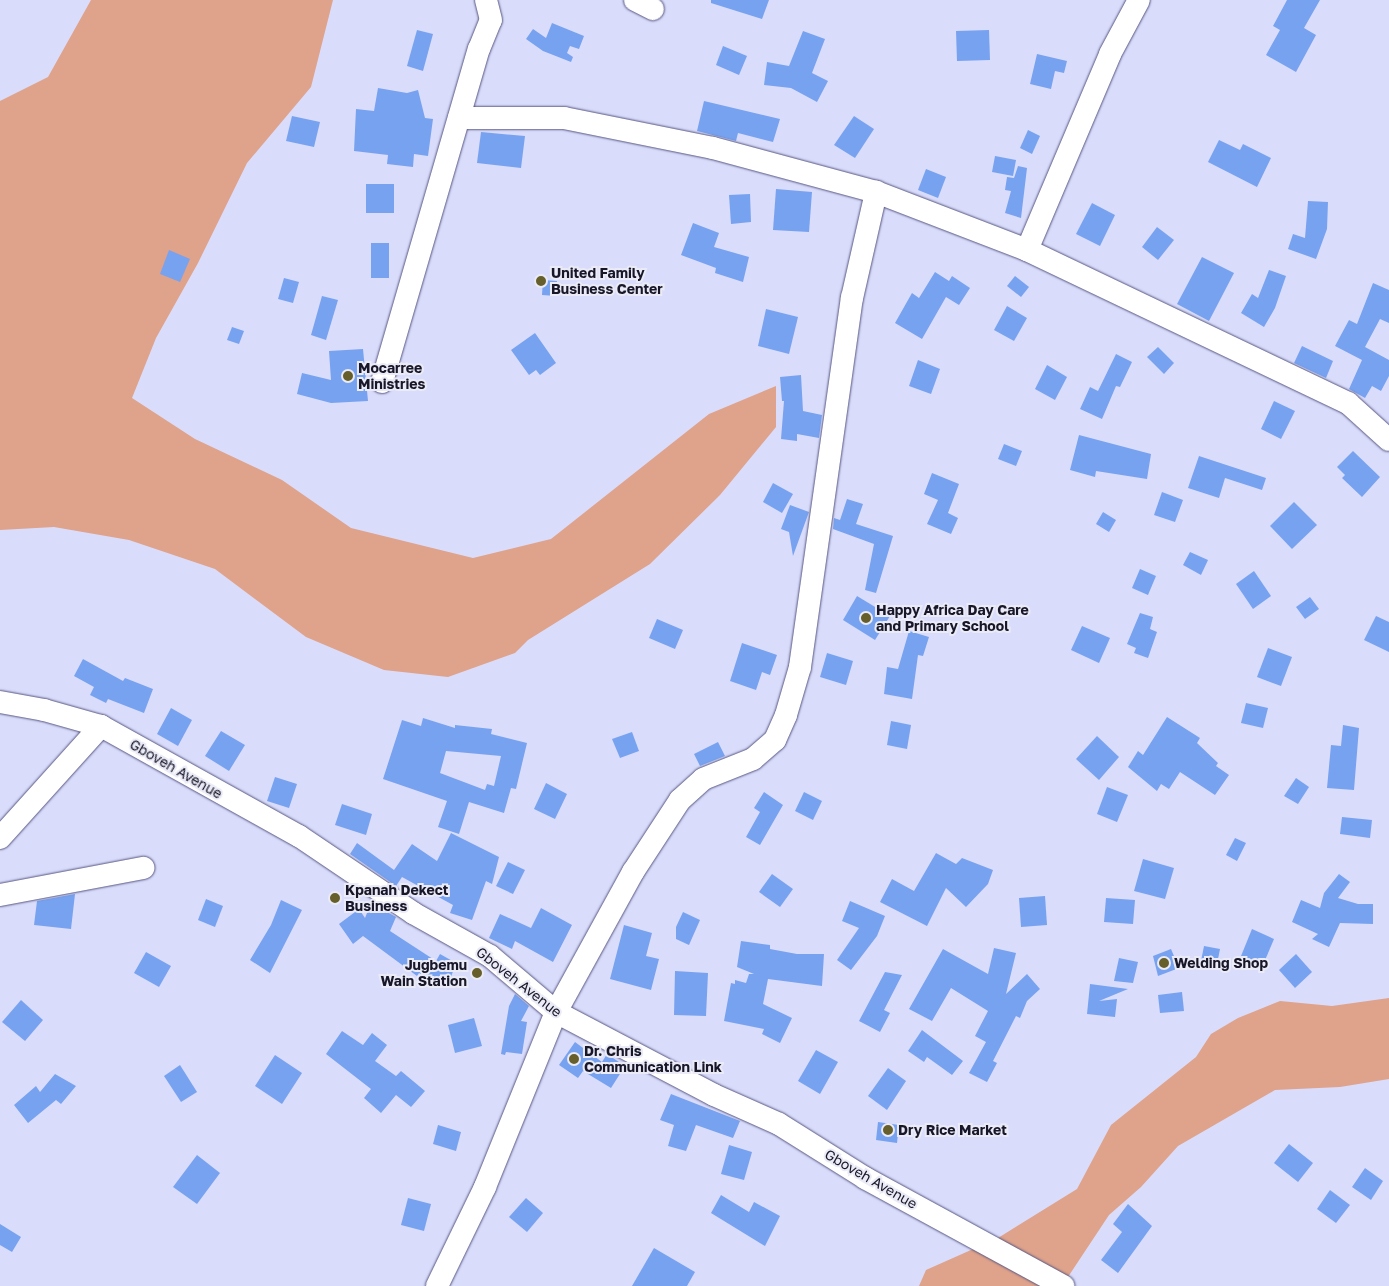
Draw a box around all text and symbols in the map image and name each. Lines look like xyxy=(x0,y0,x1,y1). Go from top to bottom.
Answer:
place label: United Family Business Center xyxy=(551,265,663,298)
marker: United Family Business Center xyxy=(535,275,547,287)
place label: Mocarree Ministries xyxy=(358,360,425,392)
marker: Mocarree Ministries xyxy=(342,370,354,382)
place label: Happy Africa Day Care and Primary School xyxy=(876,602,1029,634)
marker: Happy Africa Day Care and Primary School xyxy=(860,612,872,624)
street label: Gboveh Avenue xyxy=(127,736,225,802)
place label: Kpanah Dekect Business xyxy=(345,882,448,914)
marker: Kpanah Dekect Business xyxy=(329,892,341,904)
street label: Gboveh Avenue xyxy=(473,943,565,1021)
place label: Welding Shop xyxy=(1174,955,1268,971)
place label: Jugbemu Wain Station xyxy=(381,957,467,990)
marker: Welding Shop xyxy=(1158,957,1170,969)
marker: Jugbemu Wain Station xyxy=(471,967,483,979)
place label: Dr. Chris Communication Link xyxy=(584,1043,722,1076)
marker: Dr. Chris Communication Link xyxy=(568,1053,580,1065)
place label: Dry Rice Market xyxy=(898,1122,1007,1138)
marker: Dry Rice Market xyxy=(882,1124,894,1136)
street label: Gboveh Avenue xyxy=(822,1146,920,1212)

